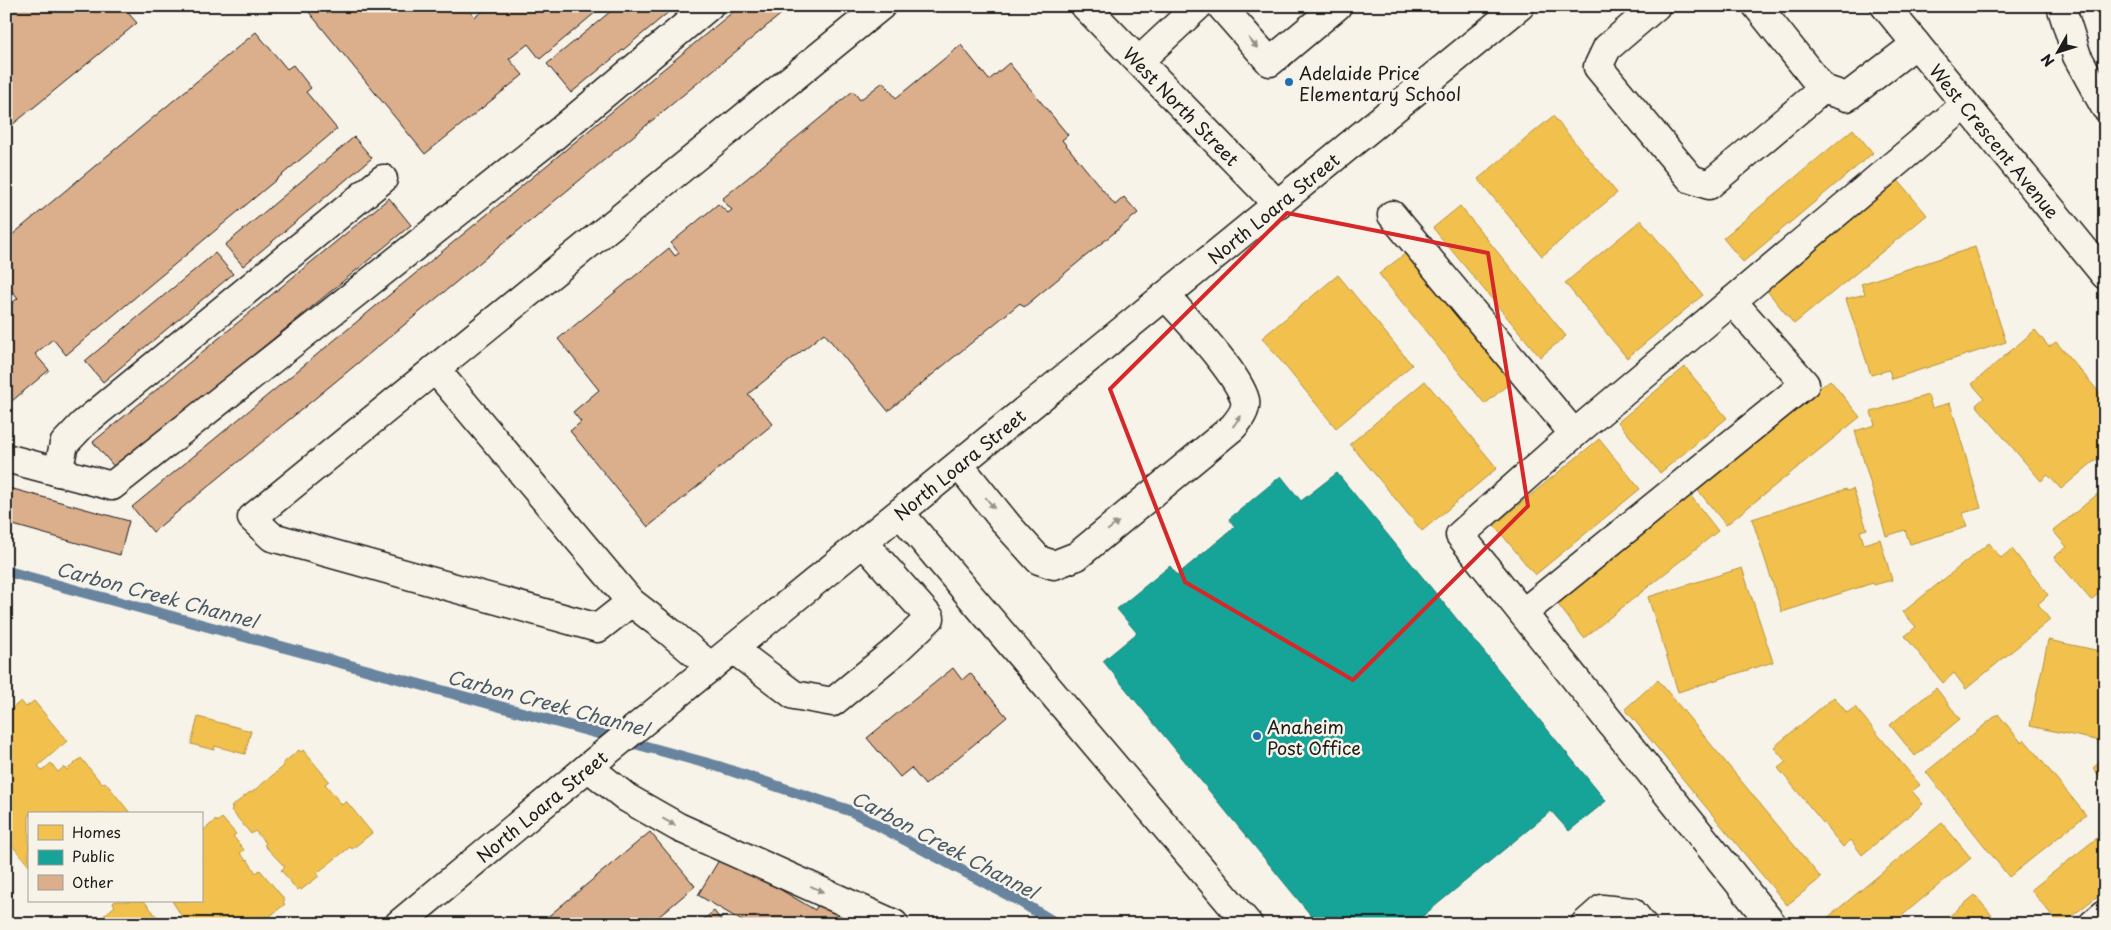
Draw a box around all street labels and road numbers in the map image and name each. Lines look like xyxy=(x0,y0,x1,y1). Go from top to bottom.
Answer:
street label: West North Street xyxy=(1118,40,1246,171)
street label: West Crescent Avenue xyxy=(1924,58,2067,224)
street label: North Loara Street xyxy=(1201,146,1345,270)
street label: North Loara Street xyxy=(887,402,1031,526)
street label: North Loara Street xyxy=(470,743,613,868)

